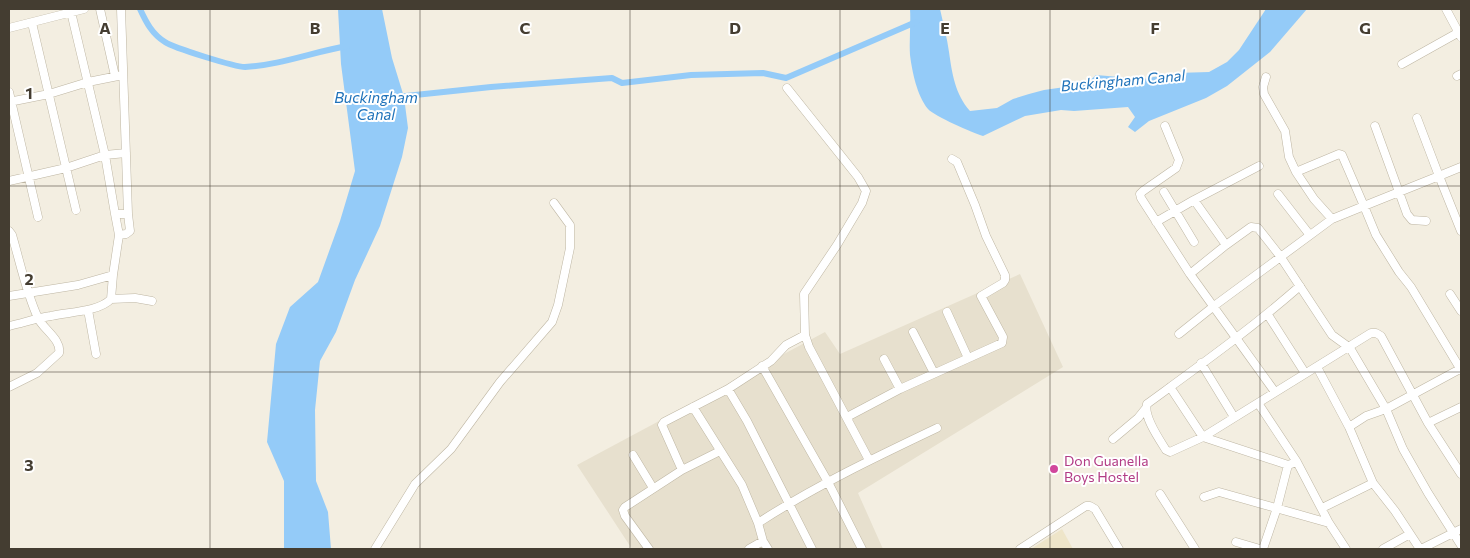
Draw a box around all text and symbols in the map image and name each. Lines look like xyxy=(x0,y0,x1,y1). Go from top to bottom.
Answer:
text: A xyxy=(99,18,111,37)
text: B xyxy=(310,18,321,37)
text: C xyxy=(520,18,531,37)
text: D xyxy=(729,18,741,37)
text: E xyxy=(940,18,950,37)
text: F xyxy=(1150,18,1160,37)
text: G xyxy=(1359,18,1371,37)
water label: Buckingham Canal xyxy=(1060,65,1187,94)
text: 1 xyxy=(25,83,33,102)
water label: Buckingham Canal xyxy=(334,88,418,123)
text: 2 xyxy=(24,269,34,288)
place label: Don Guanella Boys Hostel xyxy=(1064,452,1149,485)
text: 3 xyxy=(24,455,34,474)
marker: Don Guanella Boys Hostel xyxy=(1048,463,1060,475)

